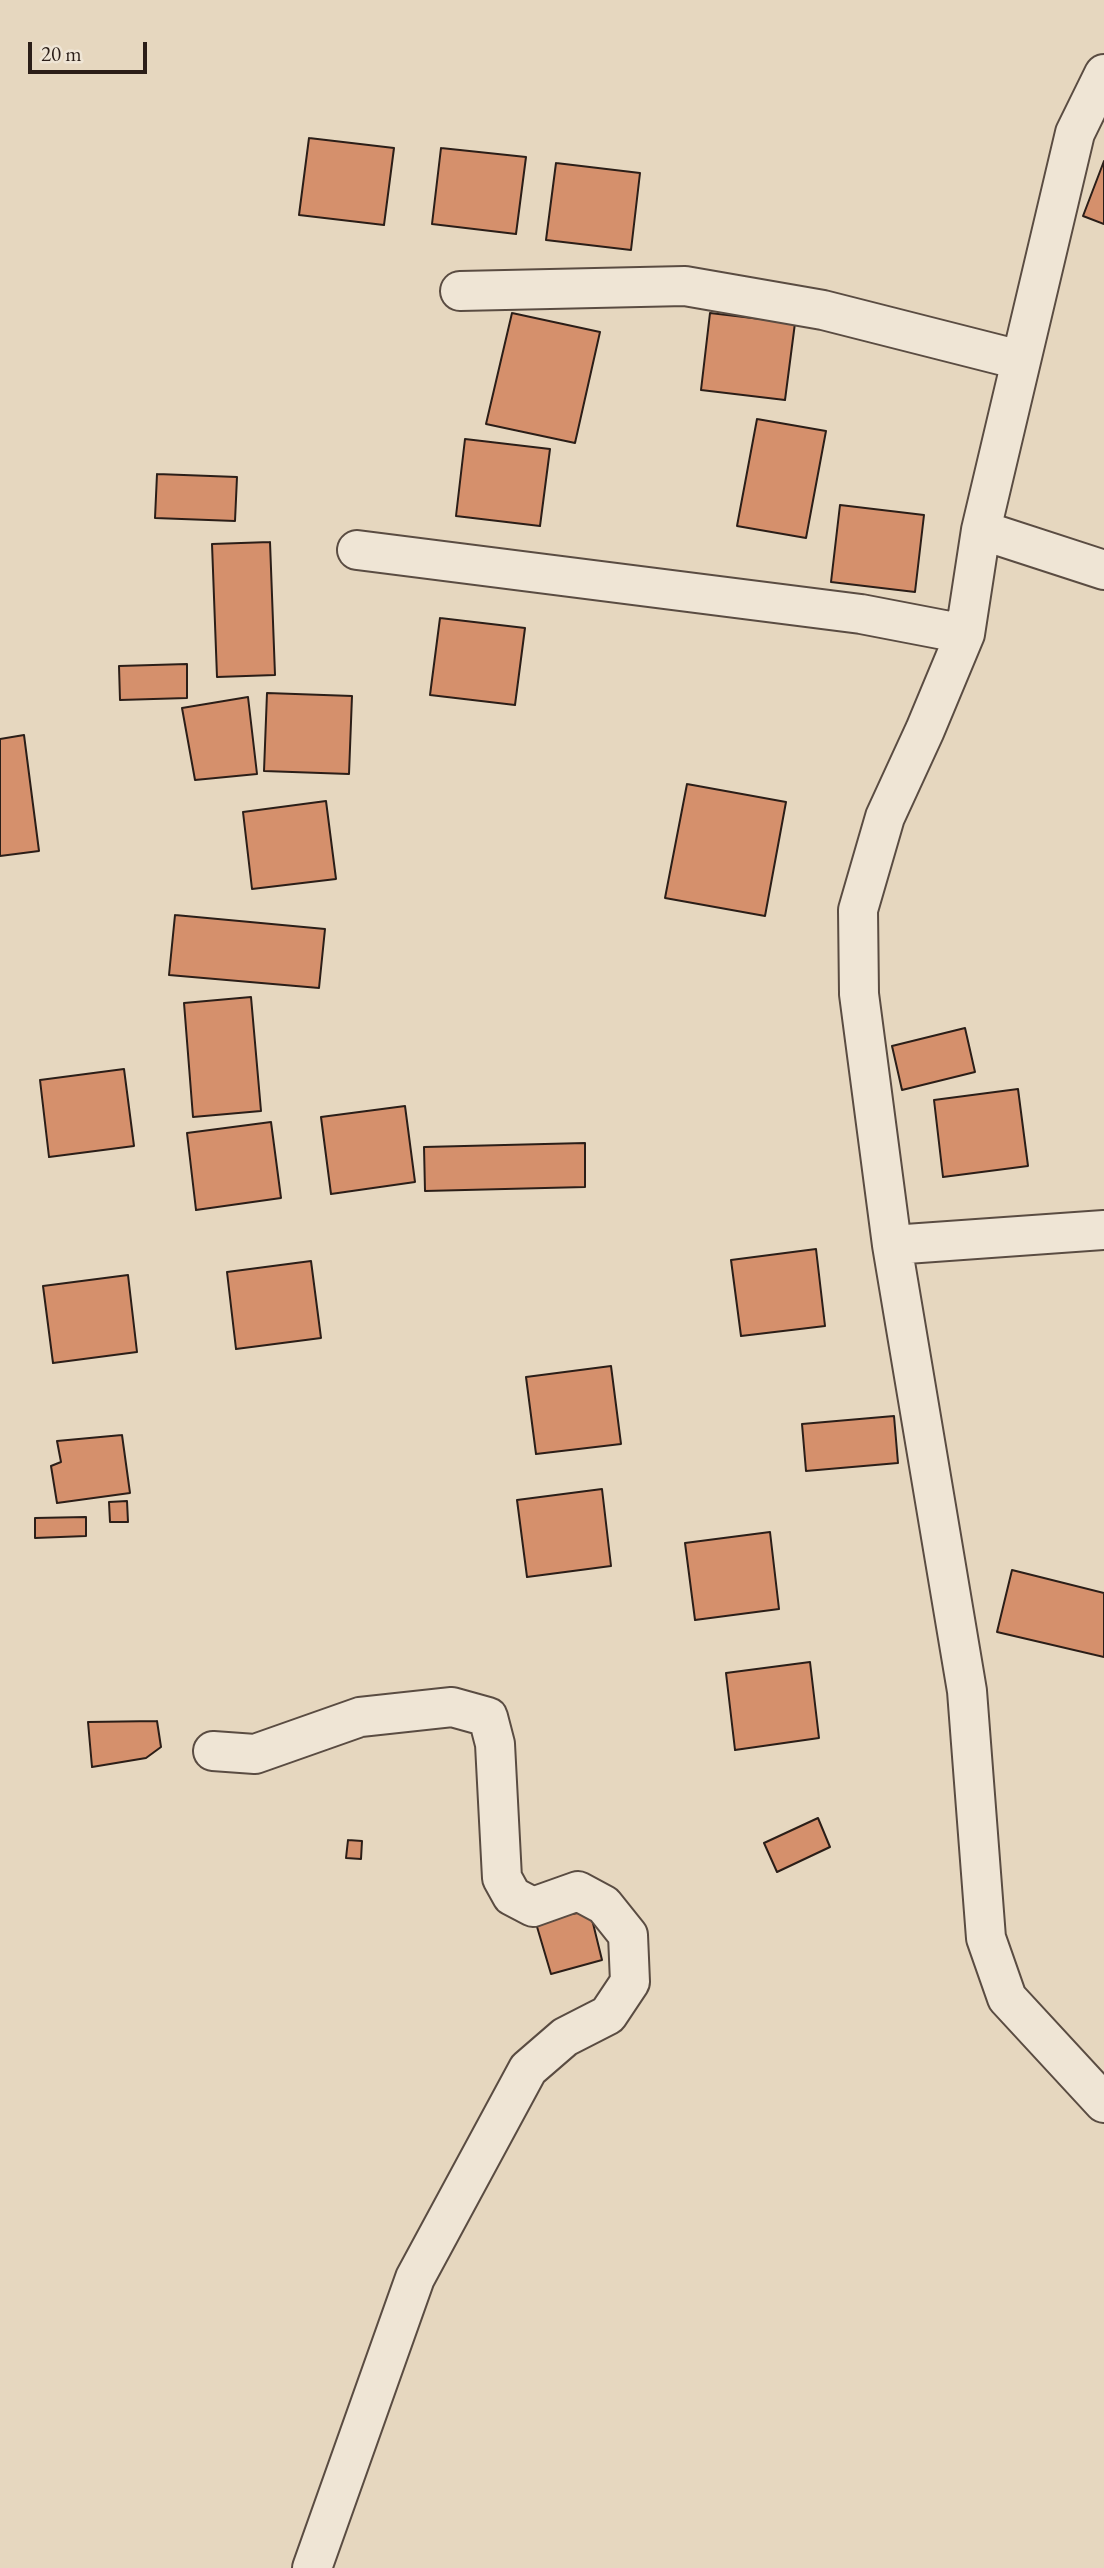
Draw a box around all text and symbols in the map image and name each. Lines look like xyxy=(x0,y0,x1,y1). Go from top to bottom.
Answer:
scale bar xyxy=(32,28,150,72)
text: 20 m xyxy=(41,40,82,67)

